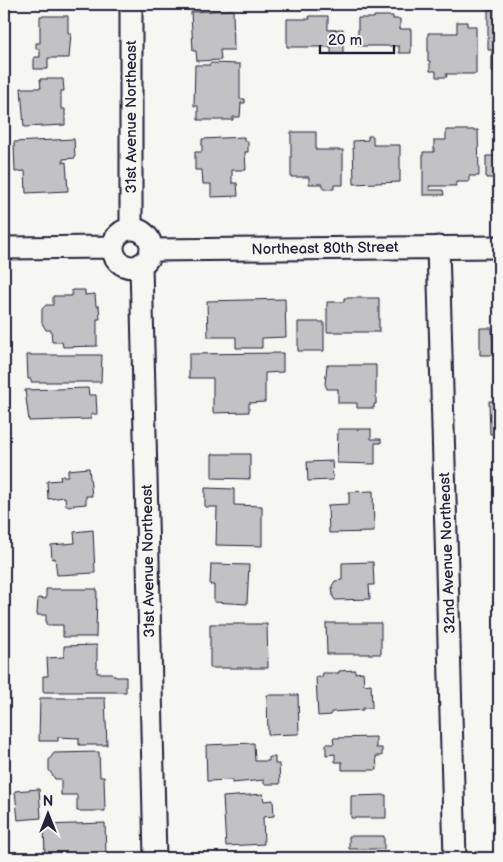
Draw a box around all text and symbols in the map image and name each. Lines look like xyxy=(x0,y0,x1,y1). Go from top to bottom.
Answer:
scale bar xyxy=(320,22,394,54)
text: 20 m xyxy=(328,31,362,50)
street label: 31st Avenue Northeast xyxy=(122,40,141,194)
street label: Northeast 80th Street xyxy=(251,238,399,259)
street label: 32nd Avenue Northeast xyxy=(435,472,460,634)
street label: 31st Avenue Northeast xyxy=(138,484,159,638)
north arrow xyxy=(22,790,72,840)
text: N xyxy=(43,793,53,810)

